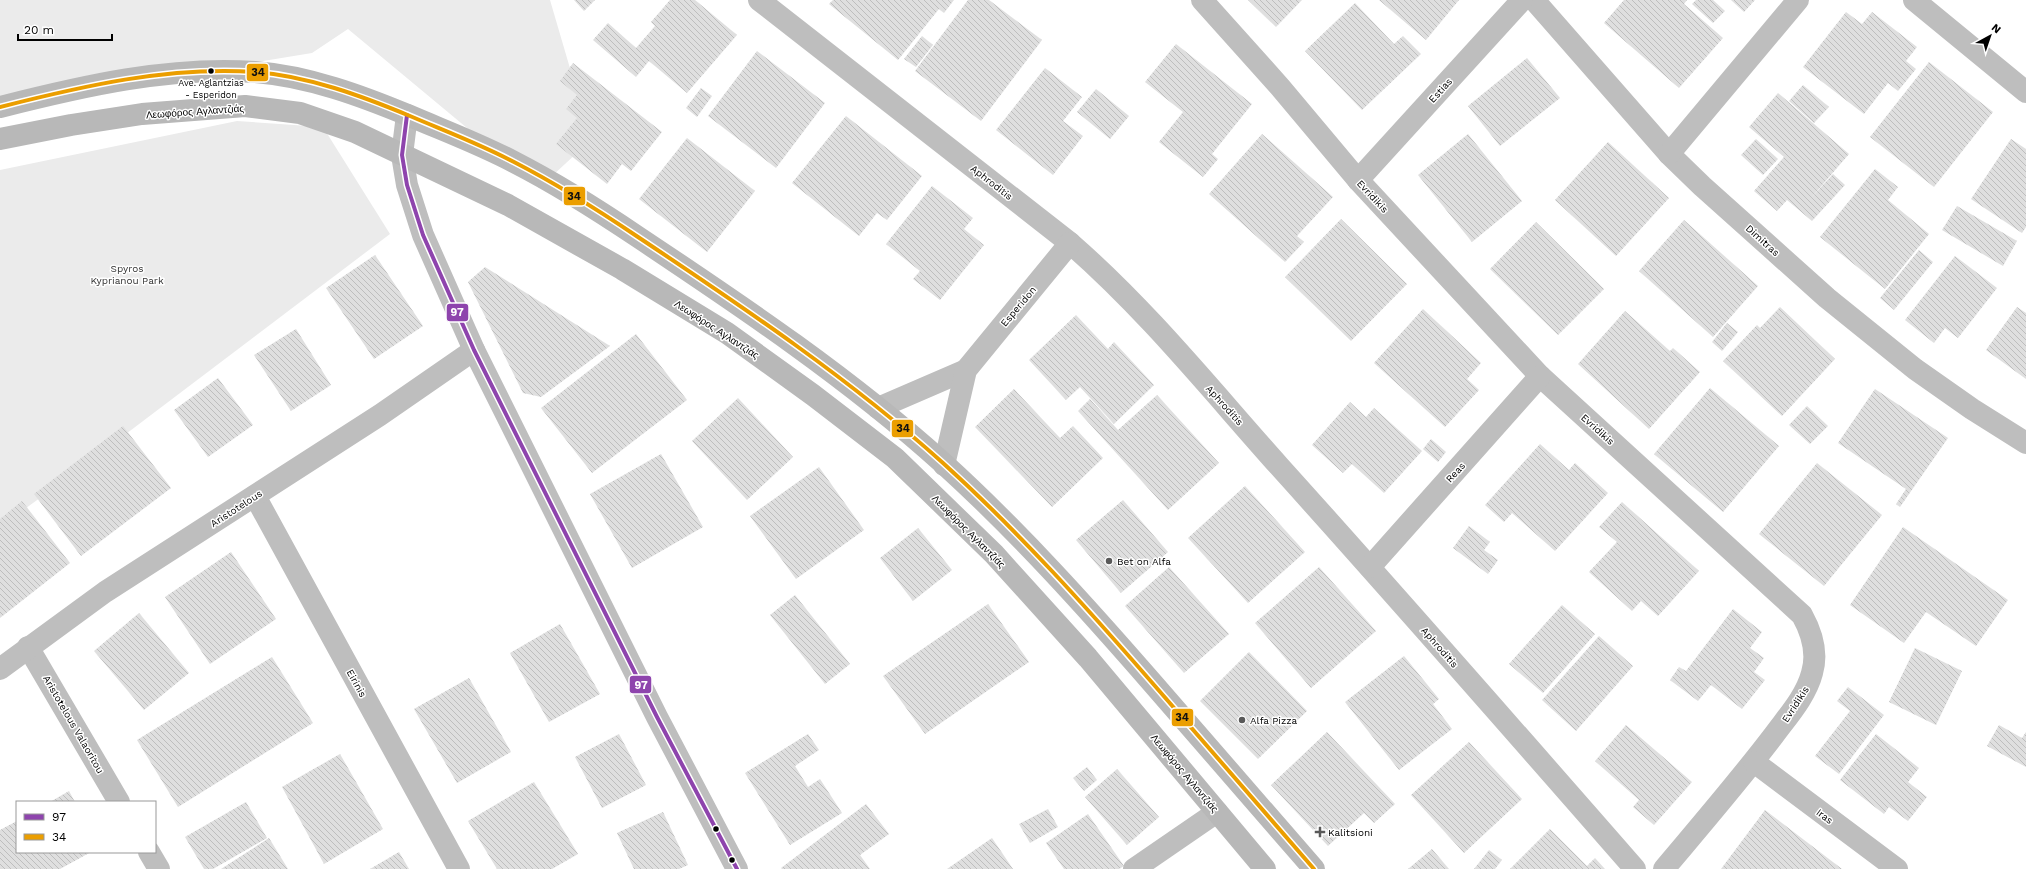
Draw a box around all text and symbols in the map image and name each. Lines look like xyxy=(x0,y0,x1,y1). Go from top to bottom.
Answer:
scale bar xyxy=(18,16,112,42)
north arrow xyxy=(1970,16,2010,56)
text: N xyxy=(1989,21,2003,36)
text: 20 m xyxy=(24,23,54,37)
line badge: 34 xyxy=(246,63,269,82)
marker: Ave. Aglantzias - Esperidon xyxy=(206,66,216,76)
text: 34 xyxy=(251,66,265,79)
street label: Estias xyxy=(1426,76,1454,105)
place label: Ave. Aglantzias - Esperidon xyxy=(178,78,244,100)
street label: Λεωφόρος Αγλαντζιάς xyxy=(146,103,245,121)
street label: Aphroditis xyxy=(969,163,1015,202)
street label: Evridikis xyxy=(1355,178,1390,215)
line badge: 34 xyxy=(563,186,586,206)
text: 34 xyxy=(567,190,581,203)
street label: Dimitras xyxy=(1744,223,1782,258)
park label: Spyros Kyprianou Park xyxy=(90,263,164,286)
street label: Esperidon xyxy=(998,284,1038,329)
street label: Λεωφόρος Αγλαντζιάς xyxy=(672,298,761,362)
line badge: 97 xyxy=(446,303,469,322)
text: 97 xyxy=(450,306,464,319)
street label: Aphroditis xyxy=(1204,383,1245,428)
street label: Evridikis xyxy=(1579,412,1616,447)
line badge: 34 xyxy=(891,419,914,438)
text: 34 xyxy=(896,422,910,435)
street label: Reas xyxy=(1444,460,1467,485)
street label: Aristotelous xyxy=(208,488,264,529)
street label: Λεωφόρος Αγλαντζιάς xyxy=(929,493,1007,571)
marker: Bet on Alfa xyxy=(1104,556,1114,566)
place label: Bet on Alfa xyxy=(1117,556,1171,567)
street label: Aphroditis xyxy=(1419,625,1460,670)
street label: Eirinis xyxy=(345,667,369,699)
street label: Aristotelous Valaoritou xyxy=(41,673,106,775)
line badge: 97 xyxy=(629,675,652,694)
text: 97 xyxy=(634,679,648,692)
street label: Evridikis xyxy=(1780,684,1811,724)
line badge: 34 xyxy=(1171,708,1194,727)
text: 34 xyxy=(1175,711,1189,724)
marker: Alfa Pizza xyxy=(1237,715,1247,725)
place label: Alfa Pizza xyxy=(1250,715,1298,726)
street label: Λεωφόρος Αγλαντζιάς xyxy=(1148,732,1221,815)
legend xyxy=(16,801,156,853)
street label: Iras xyxy=(1814,807,1835,826)
text: 97 xyxy=(52,810,66,824)
unlabelled marker xyxy=(711,824,721,834)
marker: Kalitsioni xyxy=(1315,827,1325,837)
place label: Kalitsioni xyxy=(1328,827,1373,838)
text: 34 xyxy=(52,830,66,844)
unlabelled marker xyxy=(727,855,737,865)

